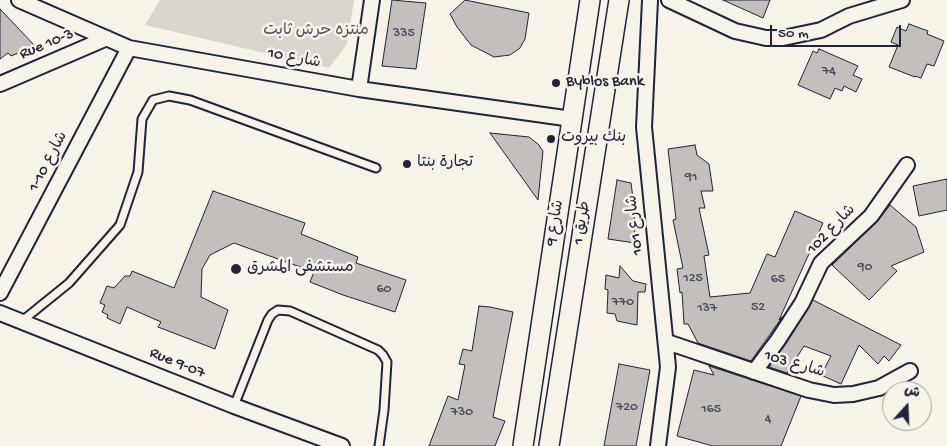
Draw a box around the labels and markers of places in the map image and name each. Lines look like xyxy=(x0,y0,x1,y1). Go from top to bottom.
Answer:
place label: Byblos Bank xyxy=(566,73,644,93)
marker: Byblos Bank xyxy=(550,77,562,89)
place label: بنك بيروت xyxy=(561,129,626,149)
marker: بنك بيروت xyxy=(545,133,557,145)
place label: تجارة بنتا xyxy=(417,154,473,174)
marker: تجارة بنتا xyxy=(401,158,413,170)
place label: مستشفى المشرق xyxy=(247,259,353,279)
marker: مستشفى المشرق xyxy=(229,262,243,276)

